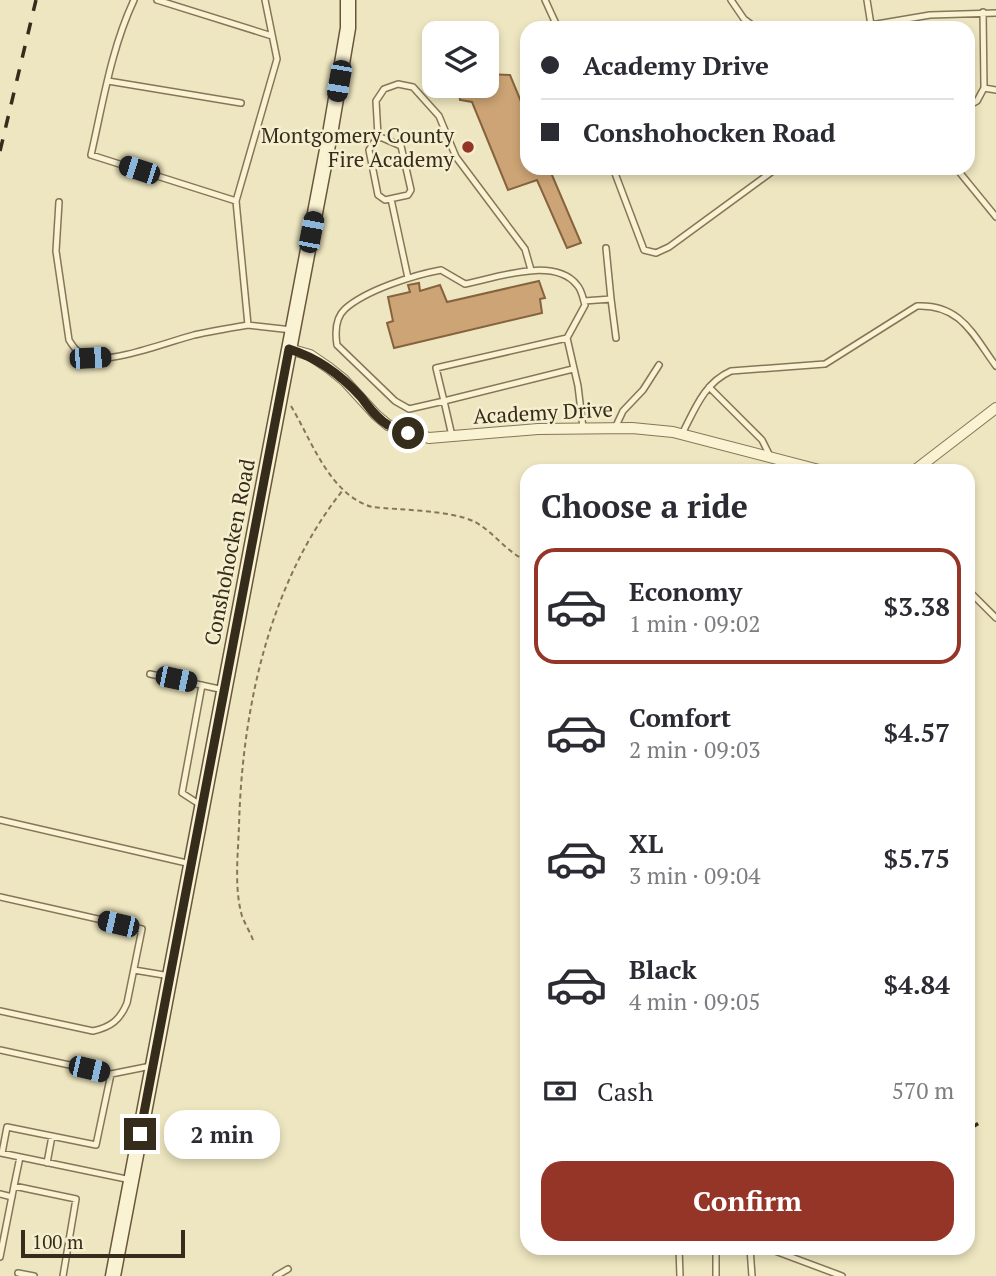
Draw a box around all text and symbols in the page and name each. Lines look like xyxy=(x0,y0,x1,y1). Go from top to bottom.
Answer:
map controls xyxy=(422,21,499,98)
button: layers xyxy=(422,21,499,98)
text: Academy Drive xyxy=(583,48,769,82)
car xyxy=(326,58,353,104)
text: Conshohocken Road xyxy=(583,115,836,149)
place label: Montgomery County Fire Academy xyxy=(261,121,454,173)
marker: Montgomery County Fire Academy xyxy=(460,139,476,155)
car xyxy=(116,154,163,186)
car xyxy=(297,209,326,255)
car xyxy=(69,346,112,370)
street label: Academy Drive xyxy=(472,394,614,430)
route start xyxy=(392,417,424,449)
street label: Conshohocken Road xyxy=(197,456,261,648)
text: Choose a ride xyxy=(541,485,748,527)
text: Economy xyxy=(629,574,742,608)
icon: car xyxy=(545,575,608,638)
text: $3.38 xyxy=(884,589,950,623)
text: 1 min · 09:02 xyxy=(629,608,761,639)
car xyxy=(154,664,199,694)
text: Comfort xyxy=(629,700,731,734)
icon: car xyxy=(545,701,608,764)
text: $4.57 xyxy=(884,715,950,749)
text: 2 min · 09:03 xyxy=(629,734,761,765)
text: XL xyxy=(629,826,663,860)
icon: car xyxy=(545,827,608,890)
text: $5.75 xyxy=(884,841,950,875)
text: 3 min · 09:04 xyxy=(629,860,761,891)
car xyxy=(96,909,141,939)
text: Black xyxy=(629,952,697,986)
icon: car xyxy=(545,953,608,1016)
text: $4.84 xyxy=(884,967,950,1001)
text: 4 min · 09:05 xyxy=(629,986,761,1017)
car xyxy=(67,1054,112,1084)
icon: cash xyxy=(541,1072,579,1110)
text: Cash xyxy=(597,1074,653,1108)
text: 570 m xyxy=(892,1075,954,1106)
callout: 2 min xyxy=(164,1110,280,1158)
route end xyxy=(124,1118,156,1150)
text: 2 min xyxy=(191,1119,253,1150)
button: Confirm xyxy=(541,1161,954,1241)
scale bar xyxy=(21,1227,186,1259)
text: 100 m xyxy=(32,1229,83,1254)

